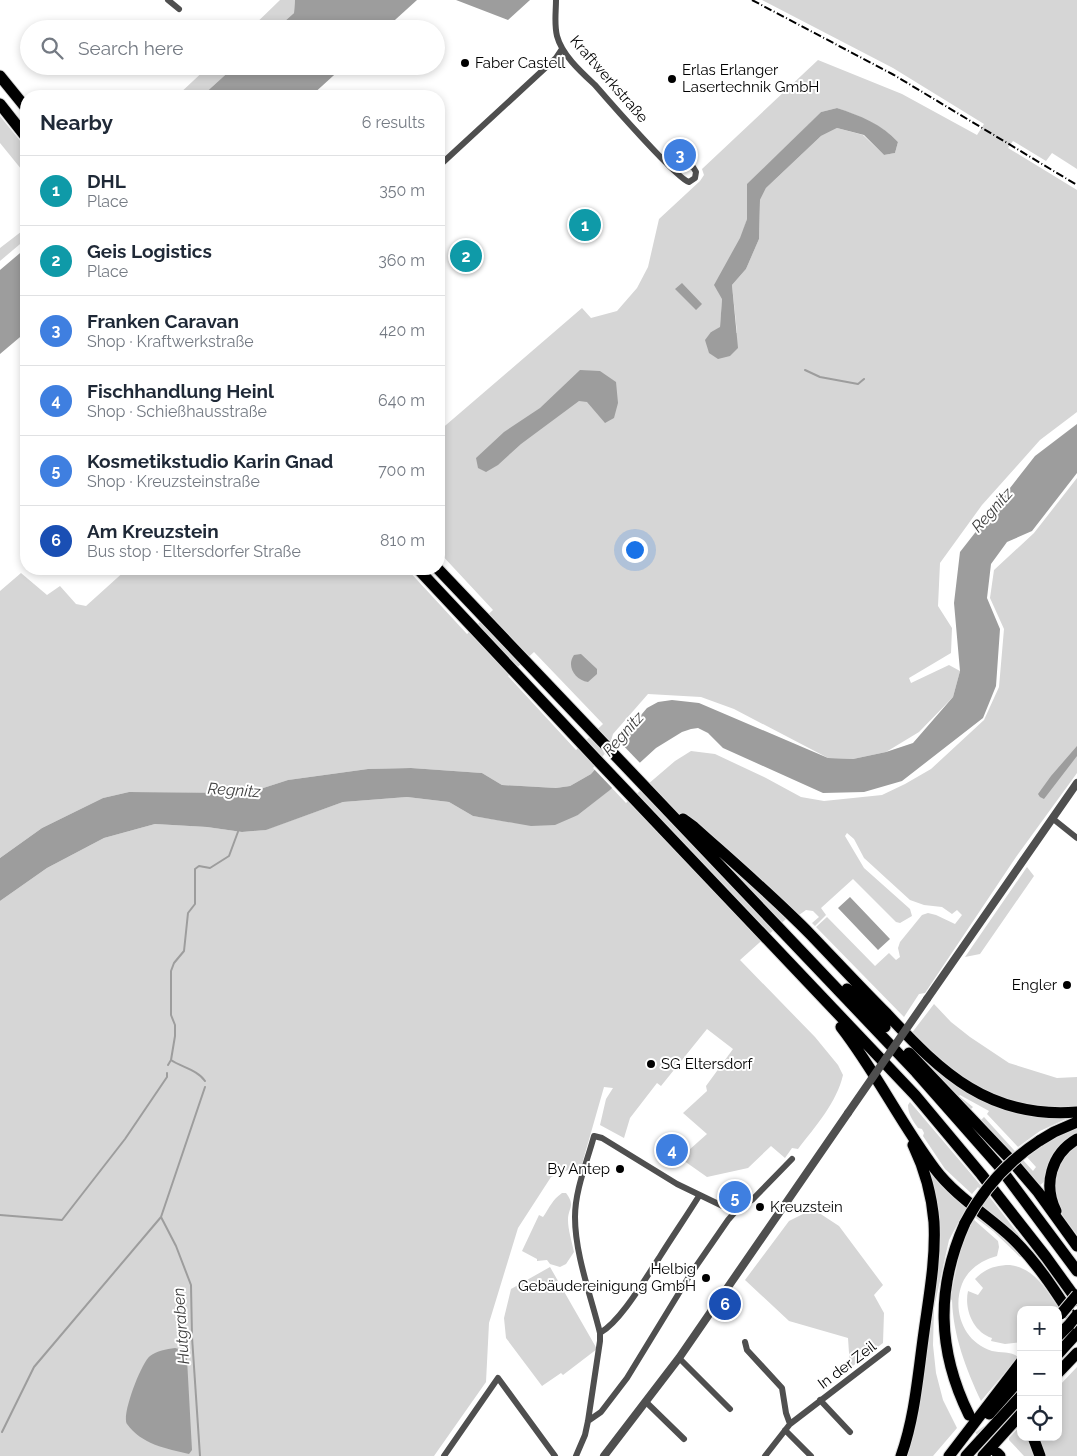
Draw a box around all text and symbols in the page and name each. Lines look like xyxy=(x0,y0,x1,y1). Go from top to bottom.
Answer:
search box xyxy=(20,20,445,75)
street label: Kraftwerkstraße xyxy=(566,32,652,126)
icon: search xyxy=(38,34,66,62)
text: Search here xyxy=(78,37,184,59)
place label: Faber Castell xyxy=(475,54,566,72)
marker: Faber Castell xyxy=(459,57,471,69)
place label: Erlas Erlanger Lasertechnik GmbH xyxy=(682,61,819,96)
marker: Erlas Erlanger Lasertechnik GmbH xyxy=(666,73,678,85)
text: Nearby xyxy=(40,110,113,135)
text: 6 results xyxy=(362,113,425,132)
pin: 3 xyxy=(664,136,696,174)
text: DHL xyxy=(87,170,126,192)
text: 1 xyxy=(52,181,60,200)
text: 350 m xyxy=(379,181,425,200)
text: Place xyxy=(87,192,128,211)
pin: 1 xyxy=(569,206,601,244)
pin: 2 xyxy=(450,237,482,275)
text: Geis Logistics xyxy=(87,240,212,262)
text: 2 xyxy=(51,251,61,270)
text: 360 m xyxy=(378,251,425,270)
text: Place xyxy=(87,262,128,281)
text: Franken Caravan xyxy=(87,310,239,332)
text: 3 xyxy=(52,321,60,340)
text: 420 m xyxy=(379,321,425,340)
text: Shop · Kraftwerkstraße xyxy=(87,332,254,351)
text: Fischhandlung Heinl xyxy=(87,380,274,402)
text: 4 xyxy=(51,391,61,410)
text: 640 m xyxy=(378,391,425,410)
text: Shop · Schießhausstraße xyxy=(87,402,267,421)
text: Kosmetikstudio Karin Gnad xyxy=(87,450,333,472)
text: 5 xyxy=(52,461,60,480)
text: 700 m xyxy=(378,461,425,480)
text: Shop · Kreuzsteinstraße xyxy=(87,472,260,491)
water label: Regnitz xyxy=(967,484,1017,536)
text: Am Kreuzstein xyxy=(87,520,219,542)
text: 6 xyxy=(51,531,61,550)
text: 810 m xyxy=(380,531,425,550)
your location xyxy=(622,537,648,563)
text: Bus stop · Eltersdorfer Straße xyxy=(87,542,301,561)
water label: Regnitz xyxy=(598,708,648,760)
water label: Regnitz xyxy=(207,779,262,801)
place label: Engler xyxy=(1012,976,1058,994)
marker: Engler xyxy=(1061,979,1073,991)
place label: SG Eltersdorf xyxy=(661,1055,754,1073)
marker: SG Eltersdorf xyxy=(645,1058,657,1070)
pin: 4 xyxy=(656,1131,688,1169)
place label: By Antep xyxy=(547,1160,610,1178)
marker: By Antep xyxy=(614,1163,626,1175)
pin: 5 xyxy=(719,1178,751,1216)
place label: Kreuzstein xyxy=(770,1198,843,1216)
marker: Kreuzstein xyxy=(754,1201,766,1213)
place label: Helbig Gebäudereinigung GmbH xyxy=(518,1260,696,1295)
marker: Helbig Gebäudereinigung GmbH xyxy=(700,1272,712,1284)
pin: 6 xyxy=(709,1285,741,1323)
water label: Hutgraben xyxy=(169,1287,193,1365)
map controls xyxy=(1017,1306,1062,1441)
button: + xyxy=(1017,1306,1062,1351)
street label: In der Zeil xyxy=(814,1337,881,1393)
button: − xyxy=(1017,1351,1062,1396)
button: locate xyxy=(1017,1396,1062,1441)

